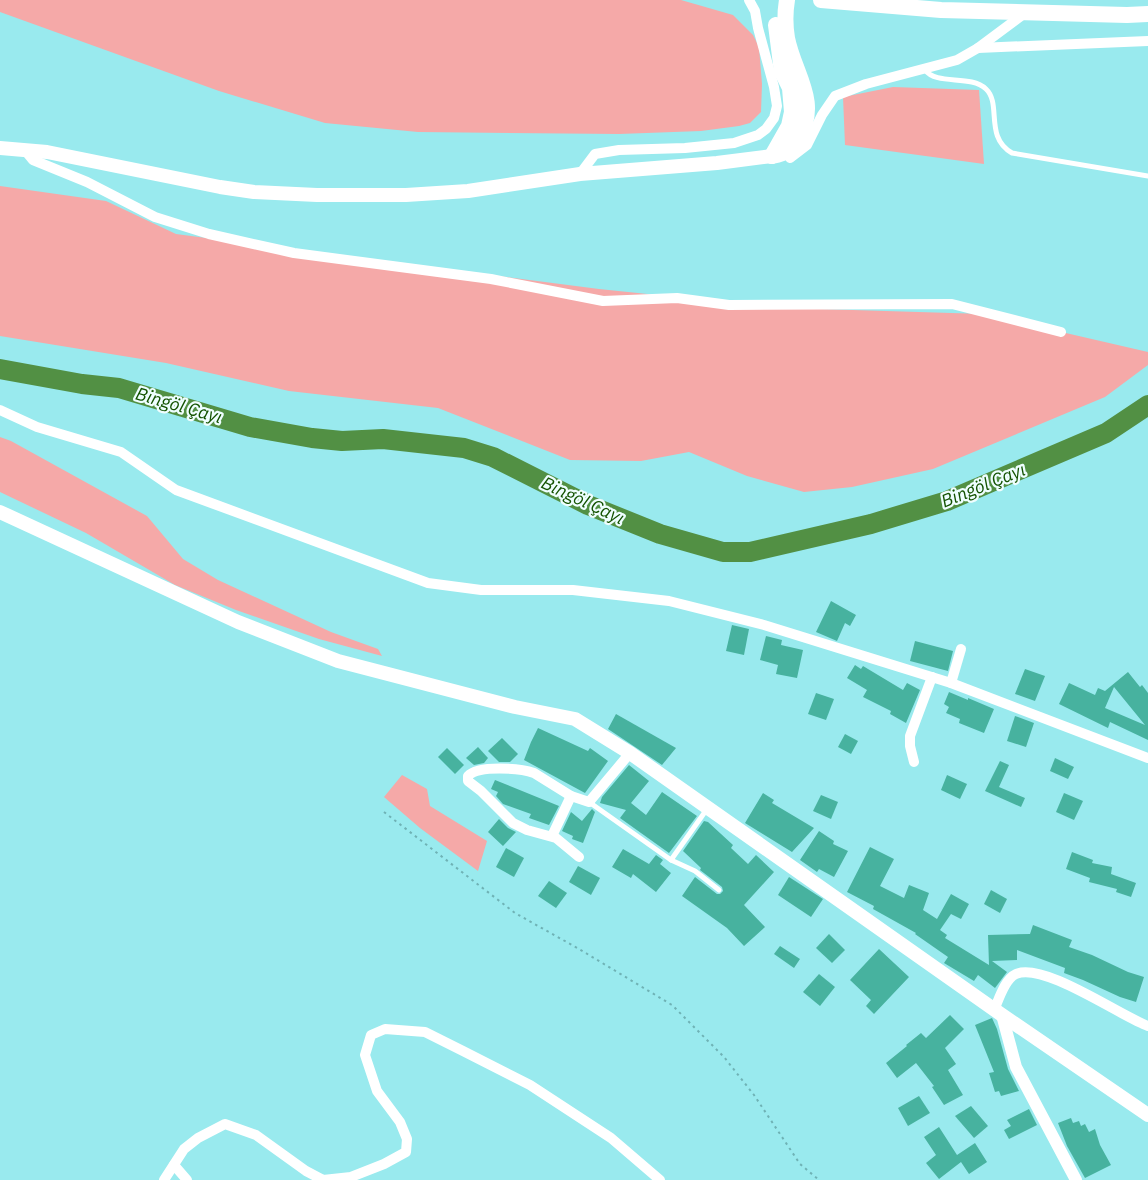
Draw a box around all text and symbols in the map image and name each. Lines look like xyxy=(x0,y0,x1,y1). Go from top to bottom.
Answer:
water label: Bingöl Çayı xyxy=(133,382,225,428)
water label: Bingöl Çayı xyxy=(938,458,1028,512)
water label: Bingöl Çayı xyxy=(538,471,628,529)

